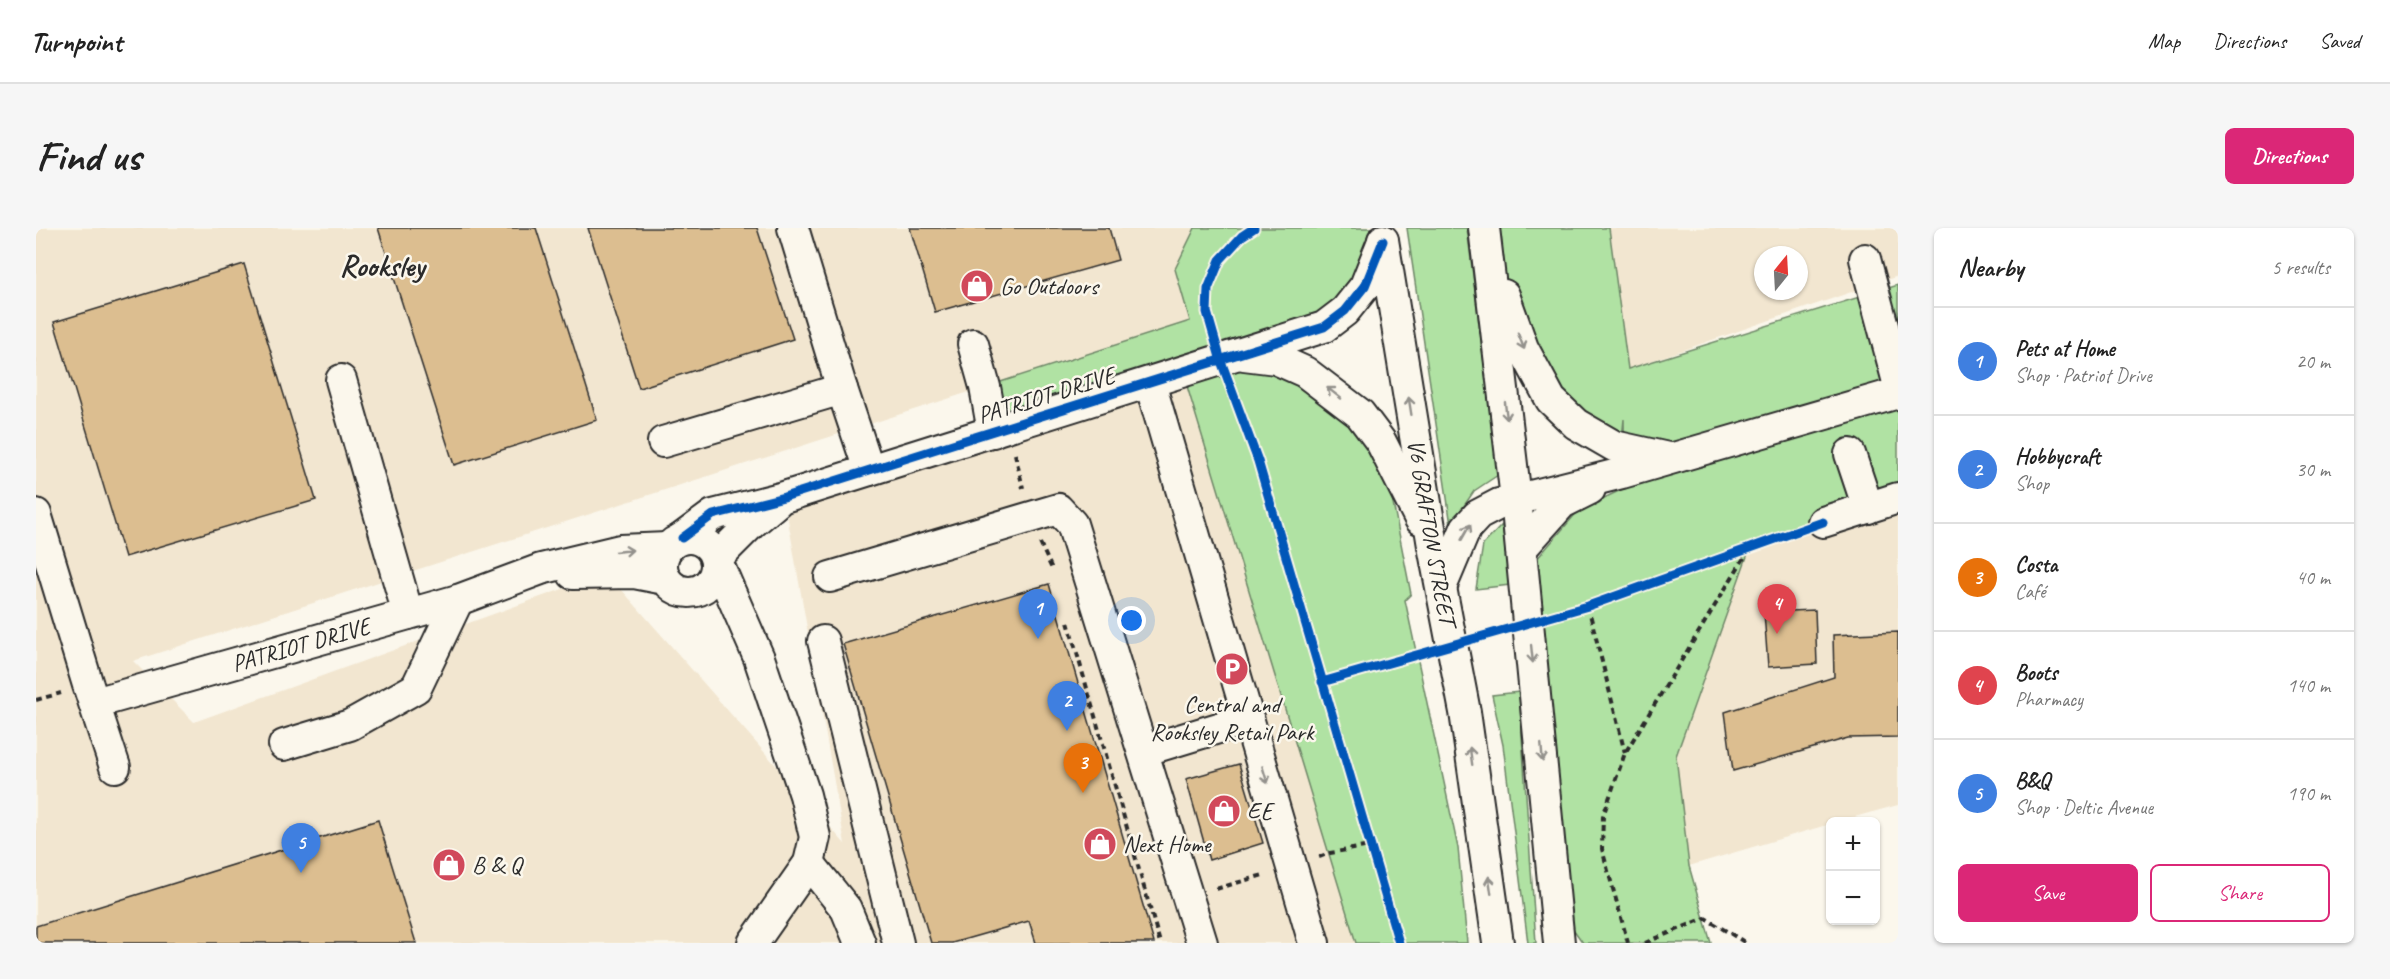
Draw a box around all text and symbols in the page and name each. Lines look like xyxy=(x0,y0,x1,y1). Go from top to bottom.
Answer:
text: Turnpoint xyxy=(30,24,122,59)
text: Map xyxy=(2148,28,2180,54)
text: Directions xyxy=(2213,28,2286,54)
text: Saved xyxy=(2319,28,2360,54)
button: Directions xyxy=(2225,128,2354,184)
text: Find us xyxy=(36,130,141,183)
north arrow xyxy=(1754,246,1808,300)
district label: Rooksley xyxy=(339,247,427,285)
text: Nearby xyxy=(1958,251,2023,284)
text: 5 results xyxy=(2271,255,2330,280)
shop icon: Go Outdoors xyxy=(959,268,995,304)
place label: Go Outdoors xyxy=(1000,271,1101,301)
one-way arrow xyxy=(1516,332,1527,350)
text: Pets at Home xyxy=(2015,335,2115,363)
text: 1 xyxy=(1973,349,1982,374)
text: 20 m xyxy=(2296,349,2330,374)
street label: PATRIOT DRIVE xyxy=(974,359,1121,430)
text: Shop · Patriot Drive xyxy=(2015,363,2152,388)
one-way arrow xyxy=(1327,387,1343,400)
one-way arrow xyxy=(1404,396,1415,416)
one-way arrow xyxy=(1501,401,1512,421)
street label: V6 GRAFTON STREET xyxy=(1401,437,1464,633)
text: Hobbycraft xyxy=(2015,443,2100,471)
text: 2 xyxy=(1973,457,1982,482)
text: 30 m xyxy=(2296,457,2330,482)
text: Shop xyxy=(2015,471,2049,496)
one-way arrow xyxy=(1460,524,1472,541)
one-way arrow xyxy=(614,545,634,556)
text: Costa xyxy=(2015,551,2057,579)
text: 3 xyxy=(1973,565,1982,590)
text: 40 m xyxy=(2296,565,2330,590)
text: Café xyxy=(2015,579,2046,604)
pin: 4 xyxy=(1758,584,1796,634)
pin: 1 xyxy=(1018,590,1058,639)
your location xyxy=(1117,606,1146,635)
street label: PATRIOT DRIVE xyxy=(228,610,376,678)
one-way arrow xyxy=(1527,644,1538,663)
parking icon: Central and Rooksley Retail Park xyxy=(1214,651,1250,687)
text: Boots xyxy=(2015,659,2057,687)
text: 4 xyxy=(1973,673,1982,698)
text: 140 m xyxy=(2287,673,2330,698)
pin: 2 xyxy=(1048,682,1086,731)
text: Pharmacy xyxy=(2015,687,2083,712)
place label: Central and Rooksley Retail Park xyxy=(1151,689,1316,747)
one-way arrow xyxy=(1536,742,1547,762)
pin: 3 xyxy=(1064,744,1102,793)
one-way arrow xyxy=(1466,747,1477,767)
one-way arrow xyxy=(1260,765,1271,784)
text: B&Q xyxy=(2015,767,2050,795)
text: 5 xyxy=(1973,781,1982,806)
text: 190 m xyxy=(2287,781,2330,806)
shop icon: EE xyxy=(1206,793,1242,829)
text: Shop · Deltic Avenue xyxy=(2015,795,2153,820)
place label: EE xyxy=(1247,796,1275,826)
map controls xyxy=(1826,817,1880,925)
button: + xyxy=(1826,817,1880,871)
pin: 5 xyxy=(282,824,320,873)
shop icon: Next Home xyxy=(1082,826,1118,862)
place label: Next Home xyxy=(1123,829,1213,859)
shop icon: B & Q xyxy=(431,847,467,883)
place label: B & Q xyxy=(472,850,525,880)
button: Save xyxy=(1958,864,2138,922)
button: Share xyxy=(2150,864,2330,922)
button: − xyxy=(1826,871,1880,925)
one-way arrow xyxy=(1484,876,1495,895)

